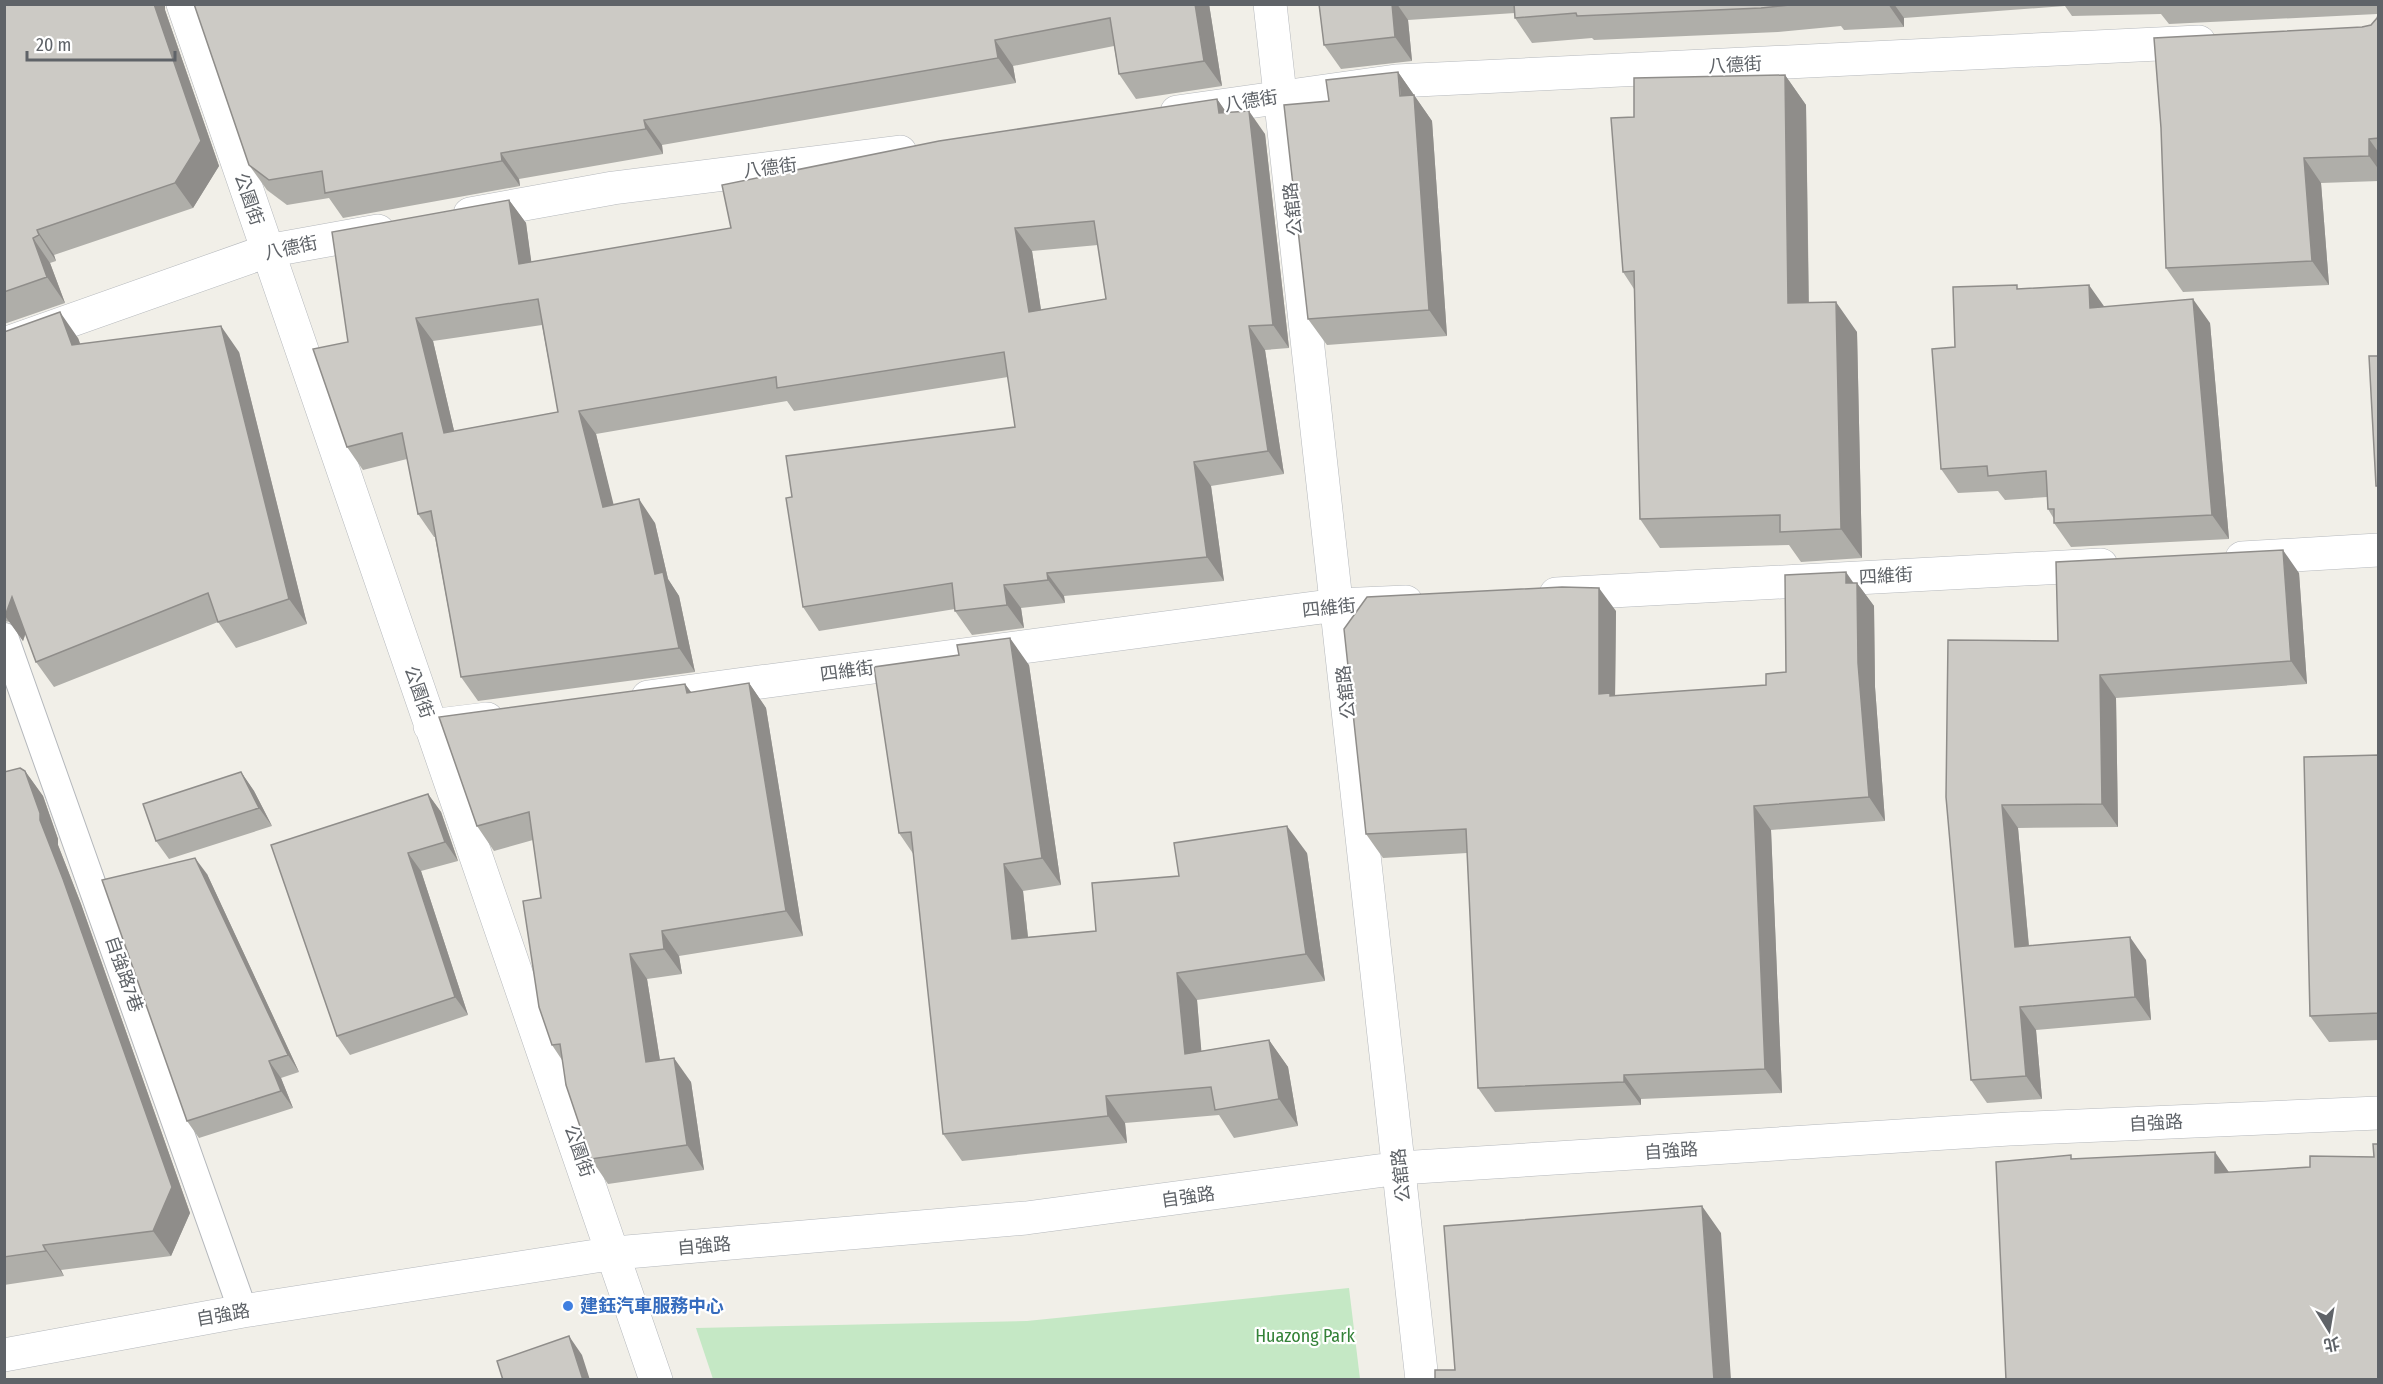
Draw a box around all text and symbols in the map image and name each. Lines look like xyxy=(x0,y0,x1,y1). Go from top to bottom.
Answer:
scale bar xyxy=(27,24,176,62)
text: 20 m xyxy=(36,34,71,56)
street label: 八德街 xyxy=(1707,53,1763,77)
street label: 八德街 xyxy=(1223,86,1279,116)
street label: 八德街 xyxy=(742,154,798,182)
street label: 公園街 xyxy=(230,170,268,228)
street label: 公舘路 xyxy=(1279,181,1307,237)
street label: 八德街 xyxy=(262,232,320,264)
street label: 四維街 xyxy=(1858,564,1914,588)
street label: 四維街 xyxy=(1301,594,1357,622)
street label: 四維街 xyxy=(819,656,875,686)
street label: 公園街 xyxy=(400,663,438,721)
street label: 公舘路 xyxy=(1332,664,1360,720)
street label: 自強路7巷 xyxy=(101,933,147,1015)
street label: 自強路 xyxy=(2128,1111,2184,1135)
street label: 公園街 xyxy=(560,1122,598,1180)
street label: 自強路 xyxy=(1643,1138,1699,1164)
street label: 公舘路 xyxy=(1387,1147,1415,1203)
street label: 自強路 xyxy=(1160,1182,1216,1212)
street label: 自強路 xyxy=(676,1233,732,1259)
place label: 建鈺汽車服務中心 xyxy=(580,1295,724,1317)
street label: 自強路 xyxy=(195,1299,251,1331)
marker: 建鈺汽車服務中心 xyxy=(561,1299,575,1313)
north arrow xyxy=(2299,1300,2359,1360)
park label: Huazong Park xyxy=(1255,1325,1355,1347)
text: 北 xyxy=(2322,1333,2341,1355)

